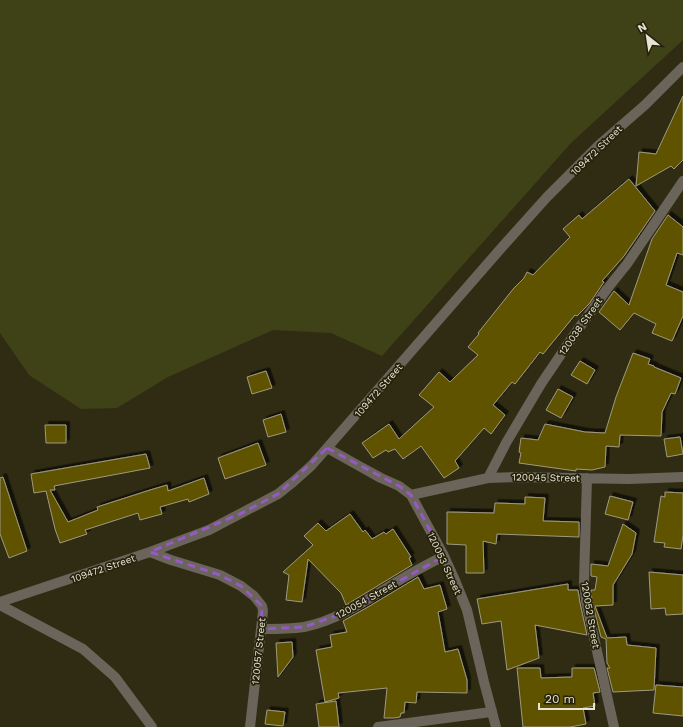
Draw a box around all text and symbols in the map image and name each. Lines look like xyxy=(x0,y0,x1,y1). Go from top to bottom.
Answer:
north arrow xyxy=(627,16,667,56)
text: N xyxy=(635,20,649,35)
street label: 109472 Street xyxy=(568,123,625,178)
street label: 120038 Street xyxy=(557,295,605,357)
street label: 109472 Street xyxy=(352,361,405,419)
street label: 120045 Street xyxy=(512,471,581,484)
street label: 120053 Street xyxy=(425,530,464,597)
street label: 109472 Street xyxy=(70,552,137,585)
street label: 120054 Street xyxy=(334,578,399,621)
street label: 120052 Street xyxy=(579,581,602,650)
street label: 120057 Street xyxy=(250,616,268,685)
scale bar xyxy=(539,685,594,711)
text: 20 m xyxy=(545,692,575,706)

